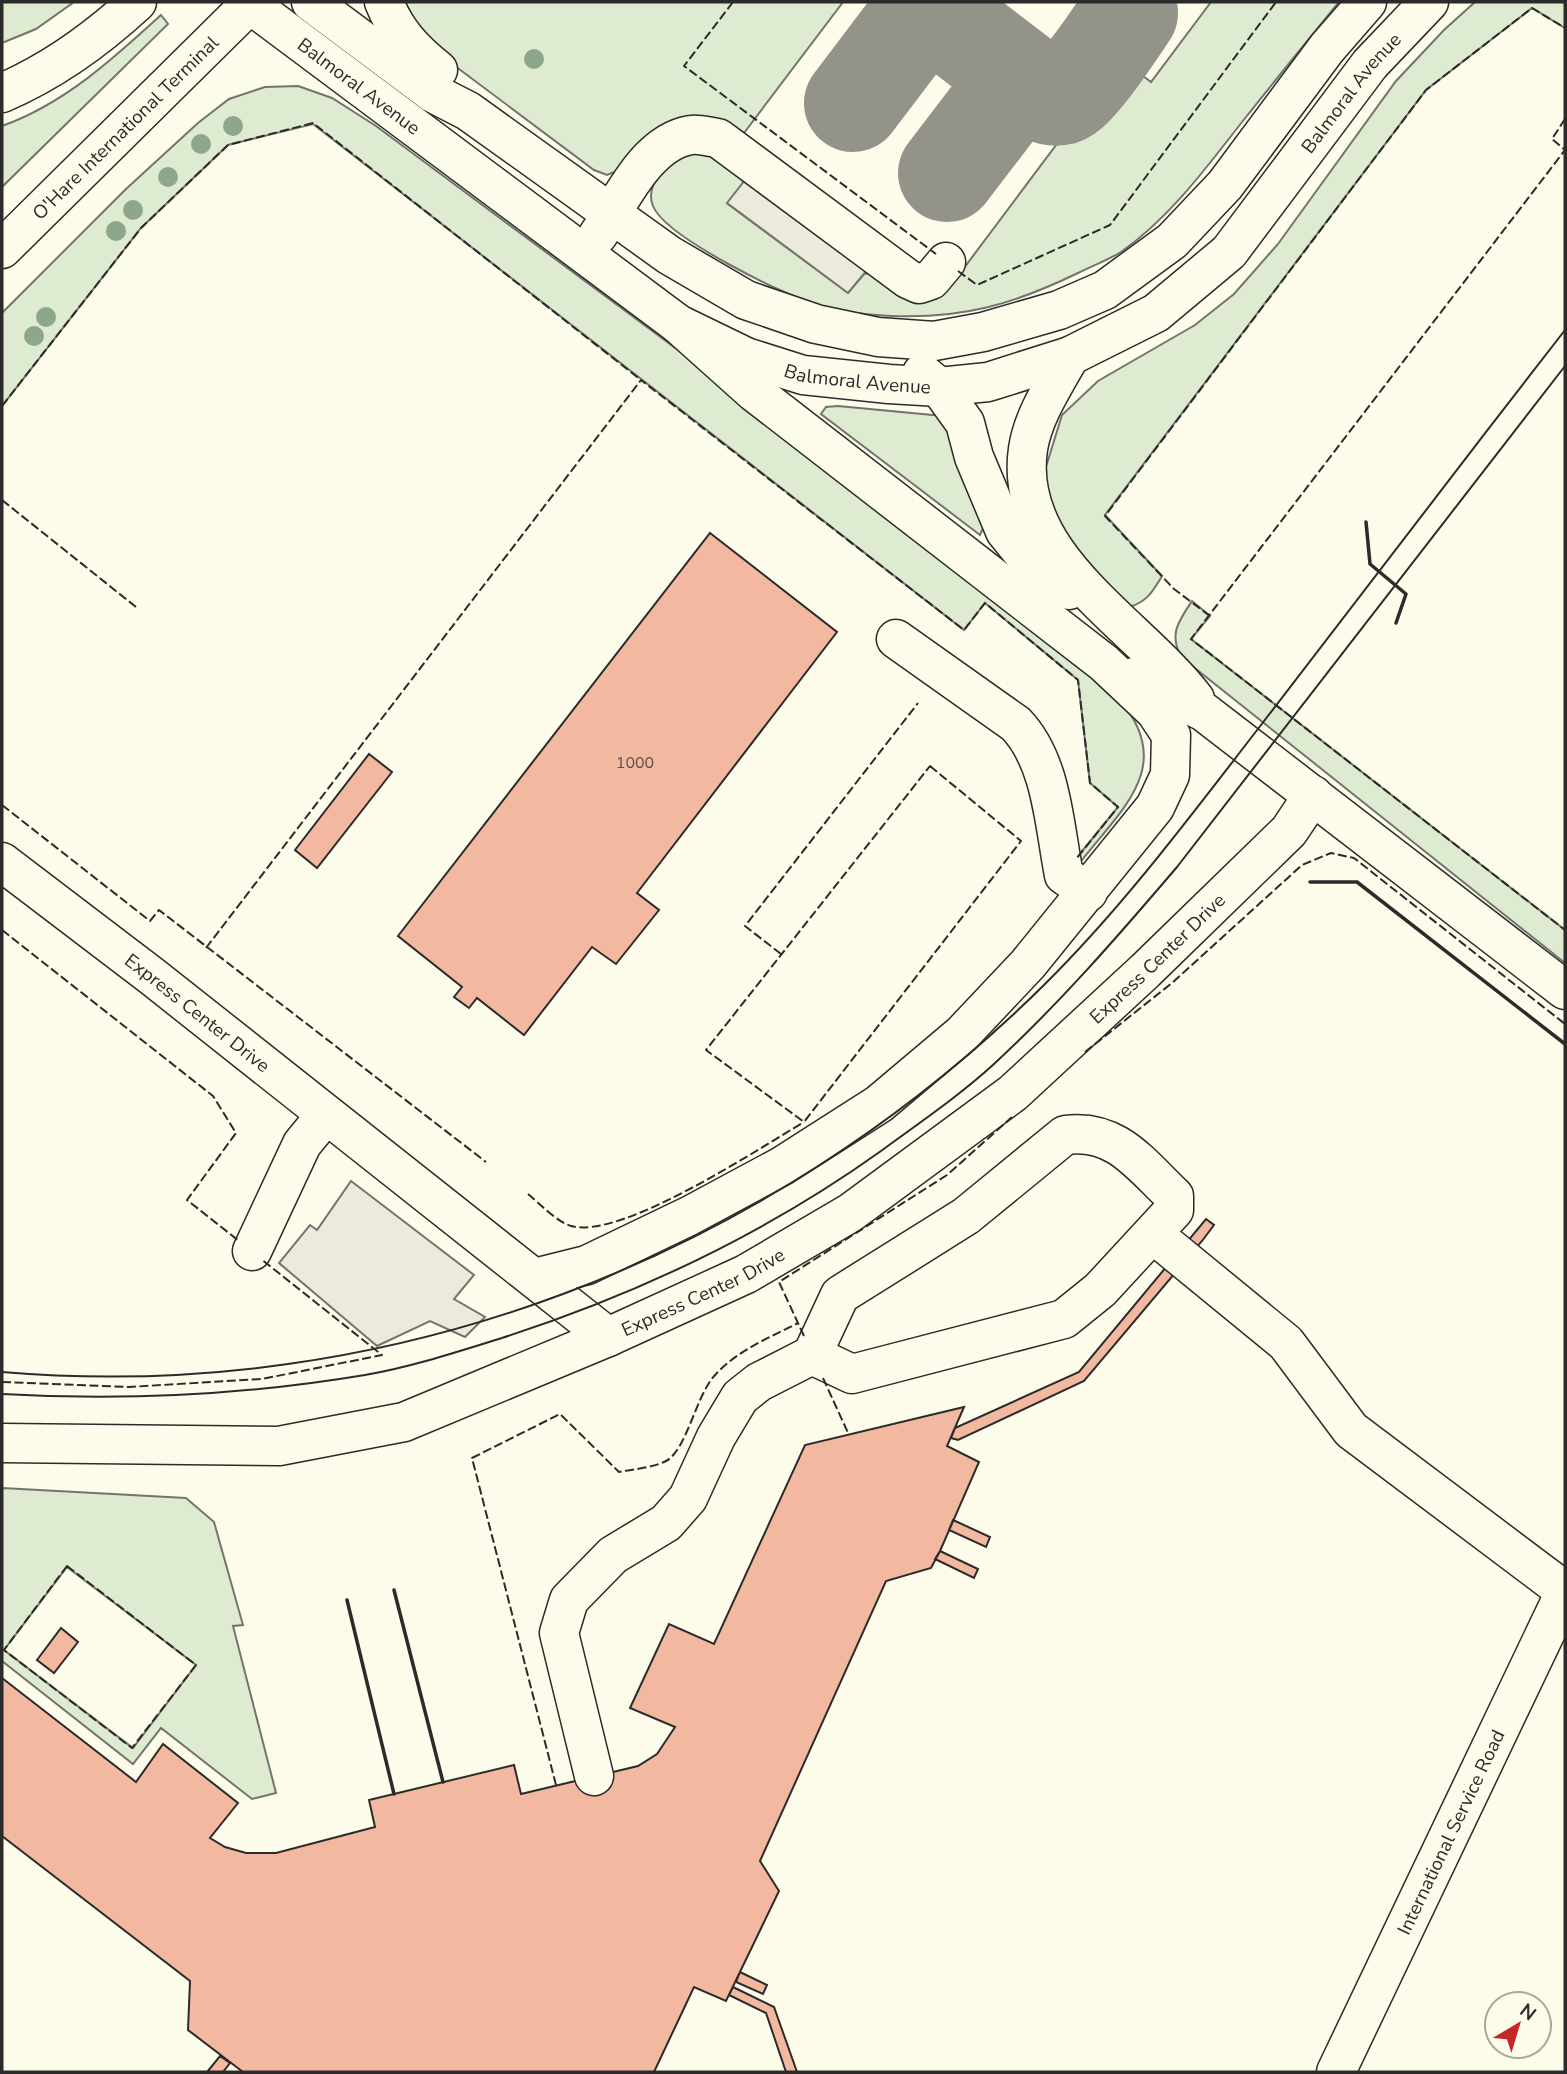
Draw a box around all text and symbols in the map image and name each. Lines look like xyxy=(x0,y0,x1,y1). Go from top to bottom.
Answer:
street label: Balmoral Avenue xyxy=(1295,27,1407,159)
street label: O'Hare International Terminal xyxy=(27,30,225,226)
street label: Balmoral Avenue xyxy=(292,32,425,141)
street label: Balmoral Avenue xyxy=(781,358,932,400)
house number: 1000 xyxy=(616,752,654,774)
street label: Express Center Drive xyxy=(1084,888,1231,1030)
street label: Express Center Drive xyxy=(119,948,275,1079)
street label: Express Center Drive xyxy=(617,1242,790,1343)
street label: International Service Road xyxy=(1391,1726,1511,1939)
north arrow xyxy=(1483,1990,1553,2060)
text: N xyxy=(1514,1998,1541,2027)

